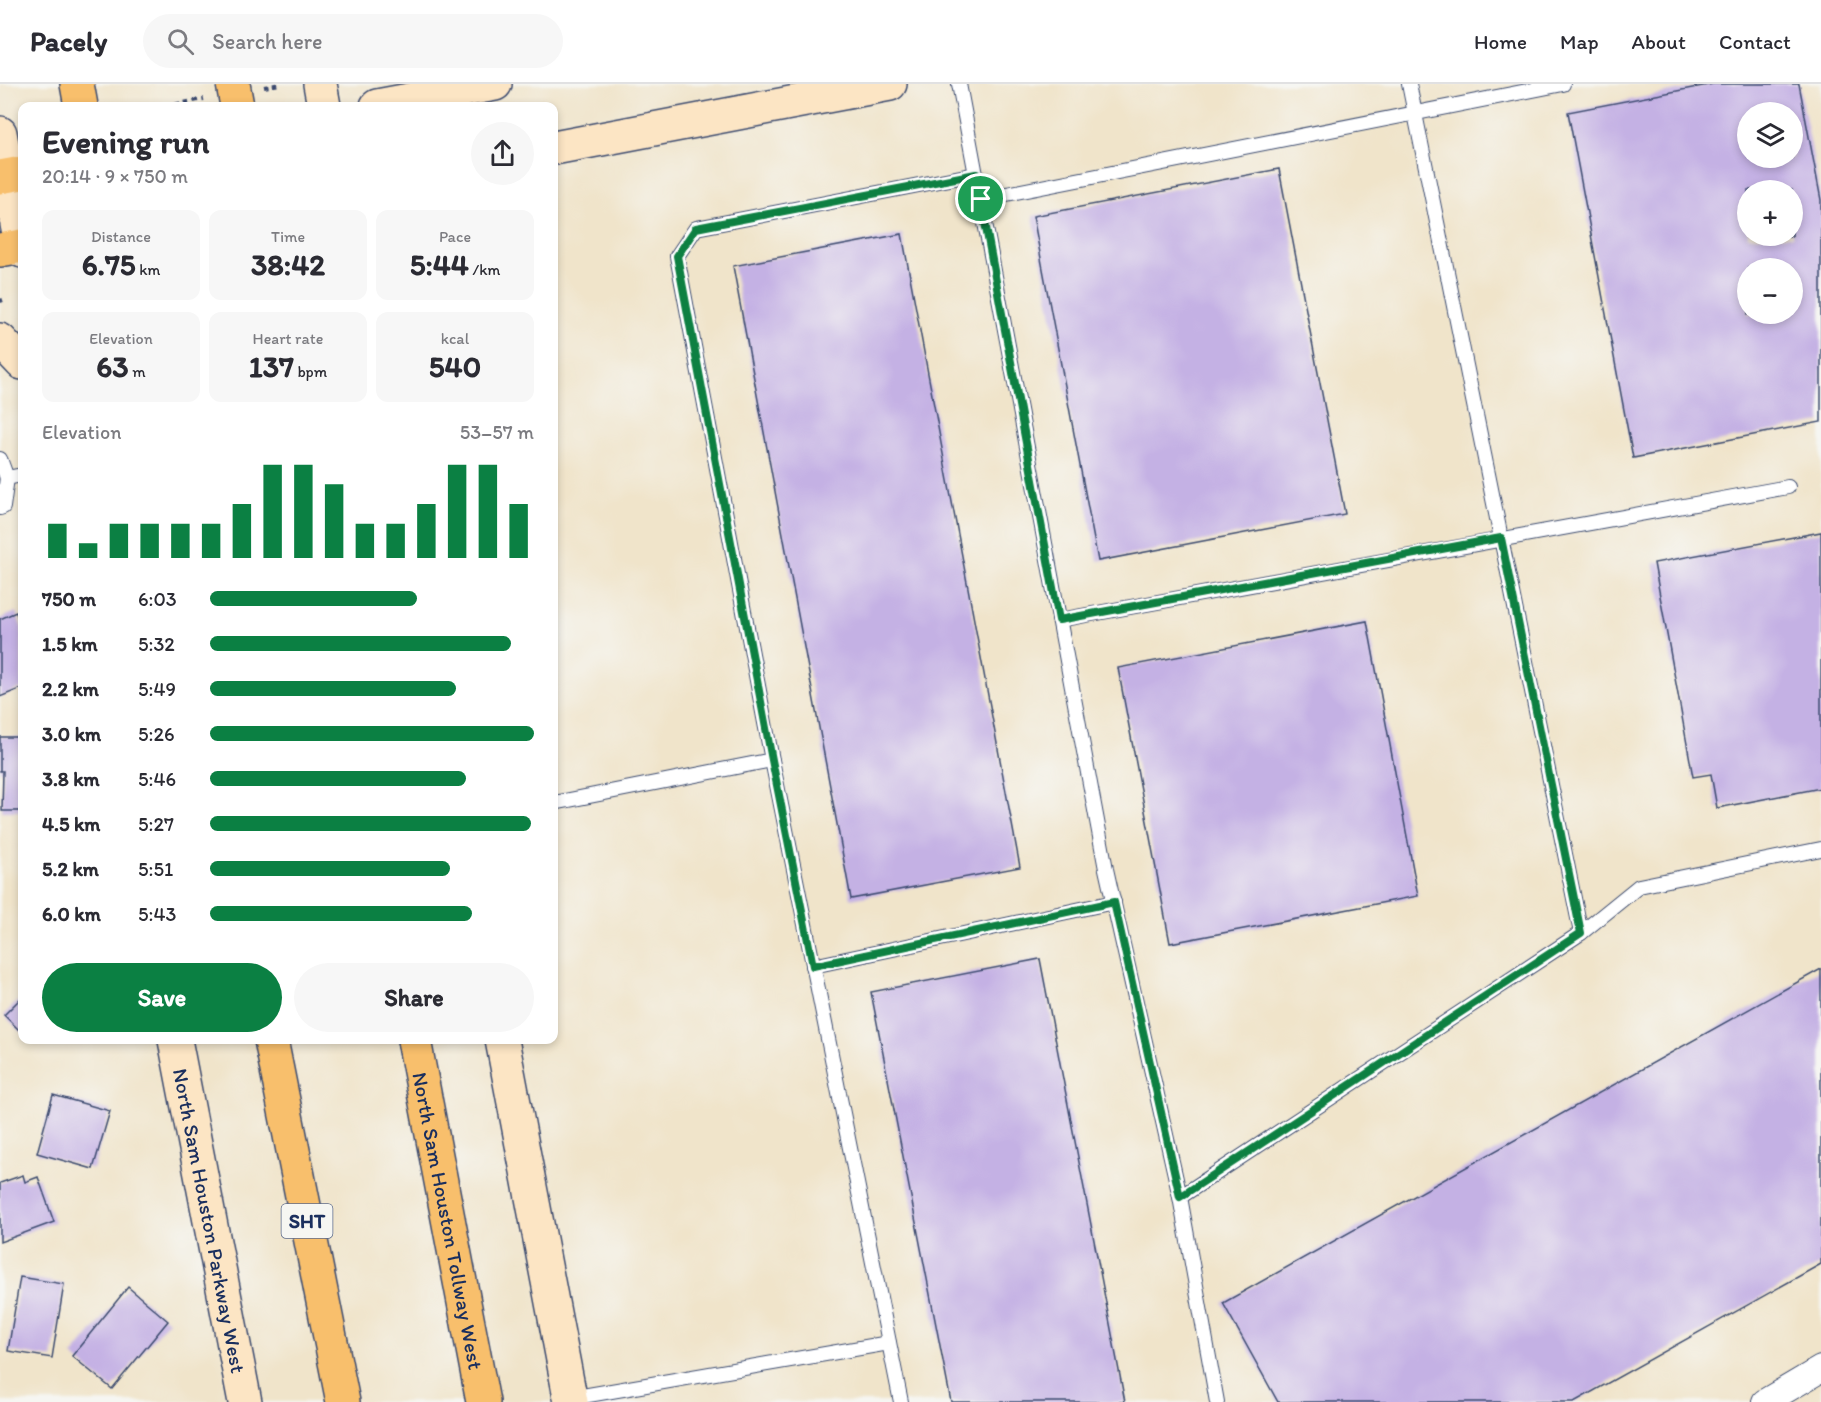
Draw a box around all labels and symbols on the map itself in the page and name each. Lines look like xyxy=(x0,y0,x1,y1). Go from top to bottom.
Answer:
pin xyxy=(955,173,1006,224)
street label: North Sam Houston Parkway West xyxy=(168,1066,252,1375)
street label: North Sam Houston Tollway West xyxy=(408,1070,489,1372)
road number: SHT xyxy=(282,1204,332,1238)

